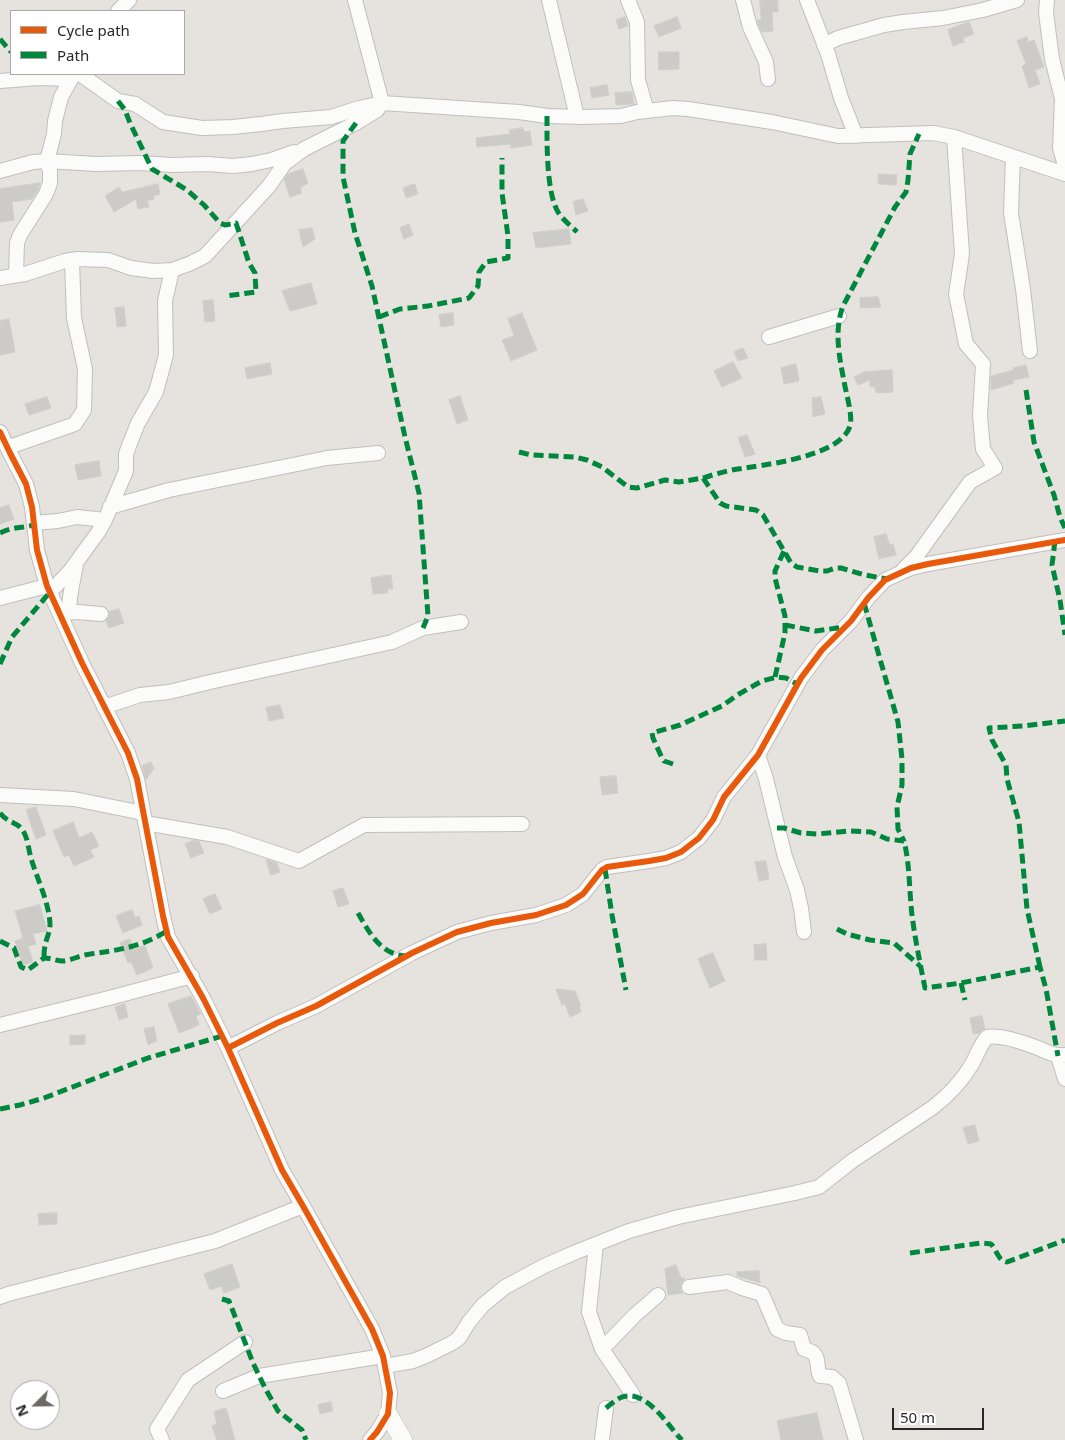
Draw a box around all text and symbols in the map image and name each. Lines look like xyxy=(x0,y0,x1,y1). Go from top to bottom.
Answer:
legend xyxy=(10,10,185,75)
text: Cycle path xyxy=(57,20,130,40)
text: Path xyxy=(57,45,89,65)
north arrow xyxy=(10,1380,60,1430)
scale bar xyxy=(895,1398,988,1430)
text: N xyxy=(11,1402,33,1420)
text: 50 m xyxy=(900,1407,935,1427)

